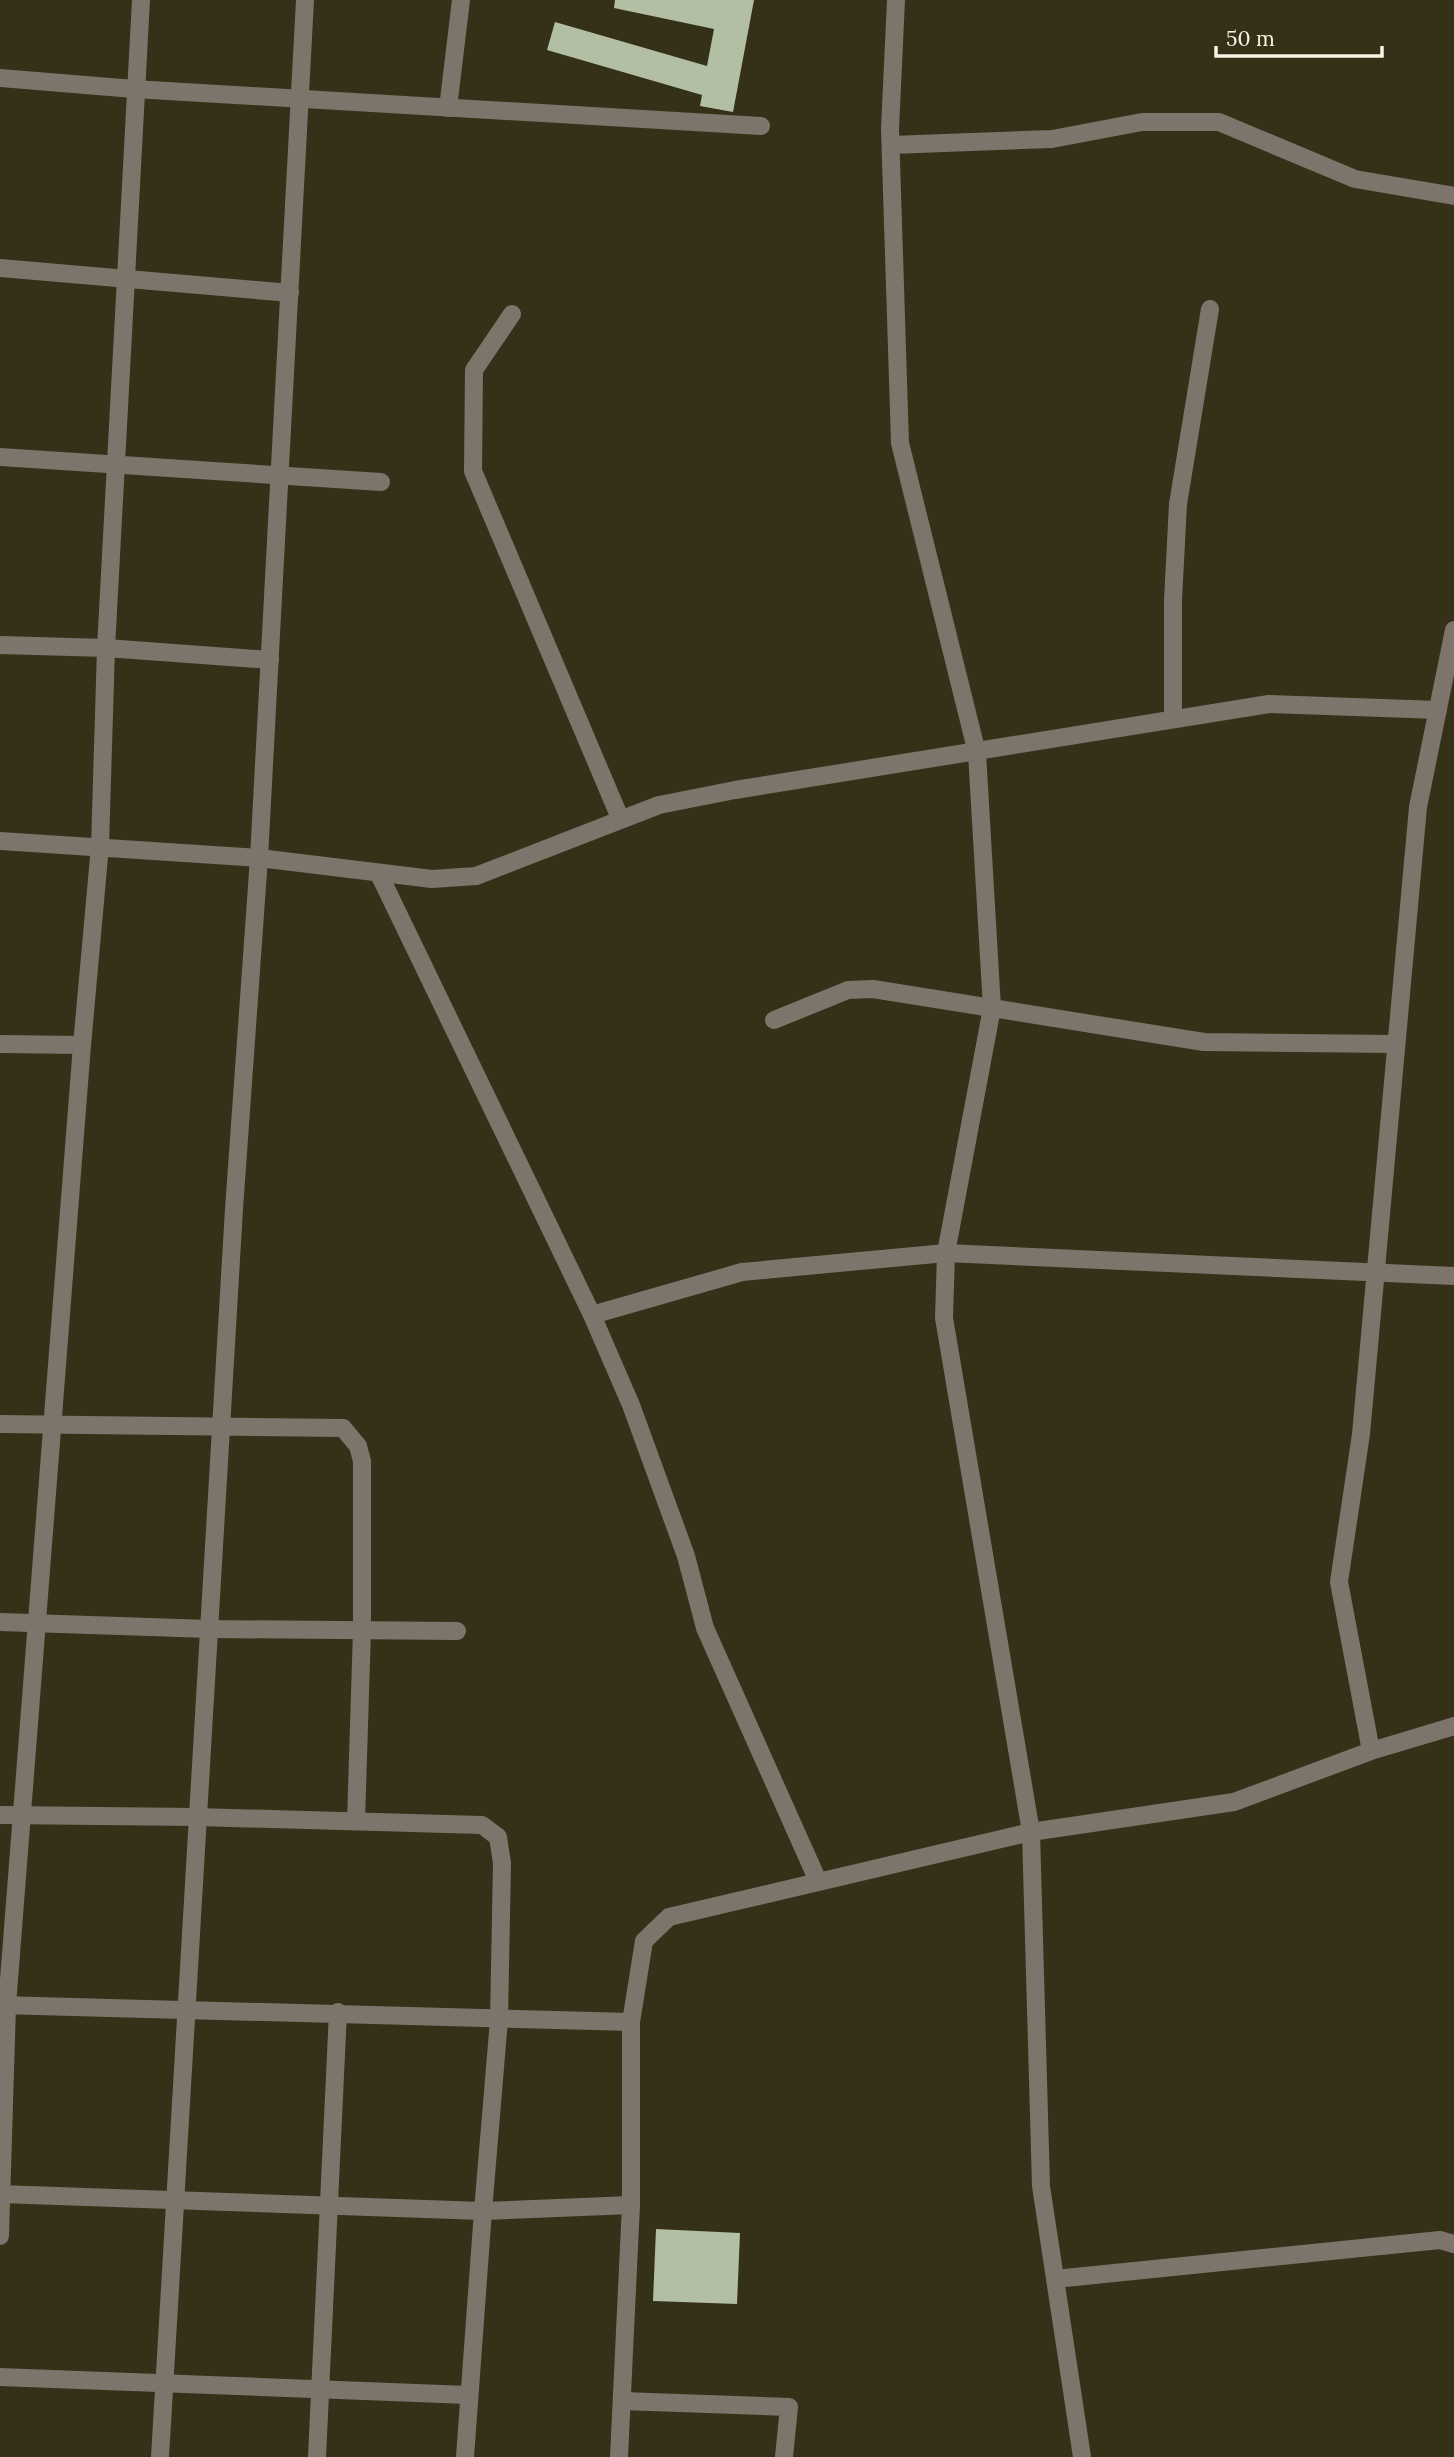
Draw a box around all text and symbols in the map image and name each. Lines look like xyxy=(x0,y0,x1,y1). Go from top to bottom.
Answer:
scale bar xyxy=(1216,14,1382,58)
text: 50 m xyxy=(1226,25,1275,52)

